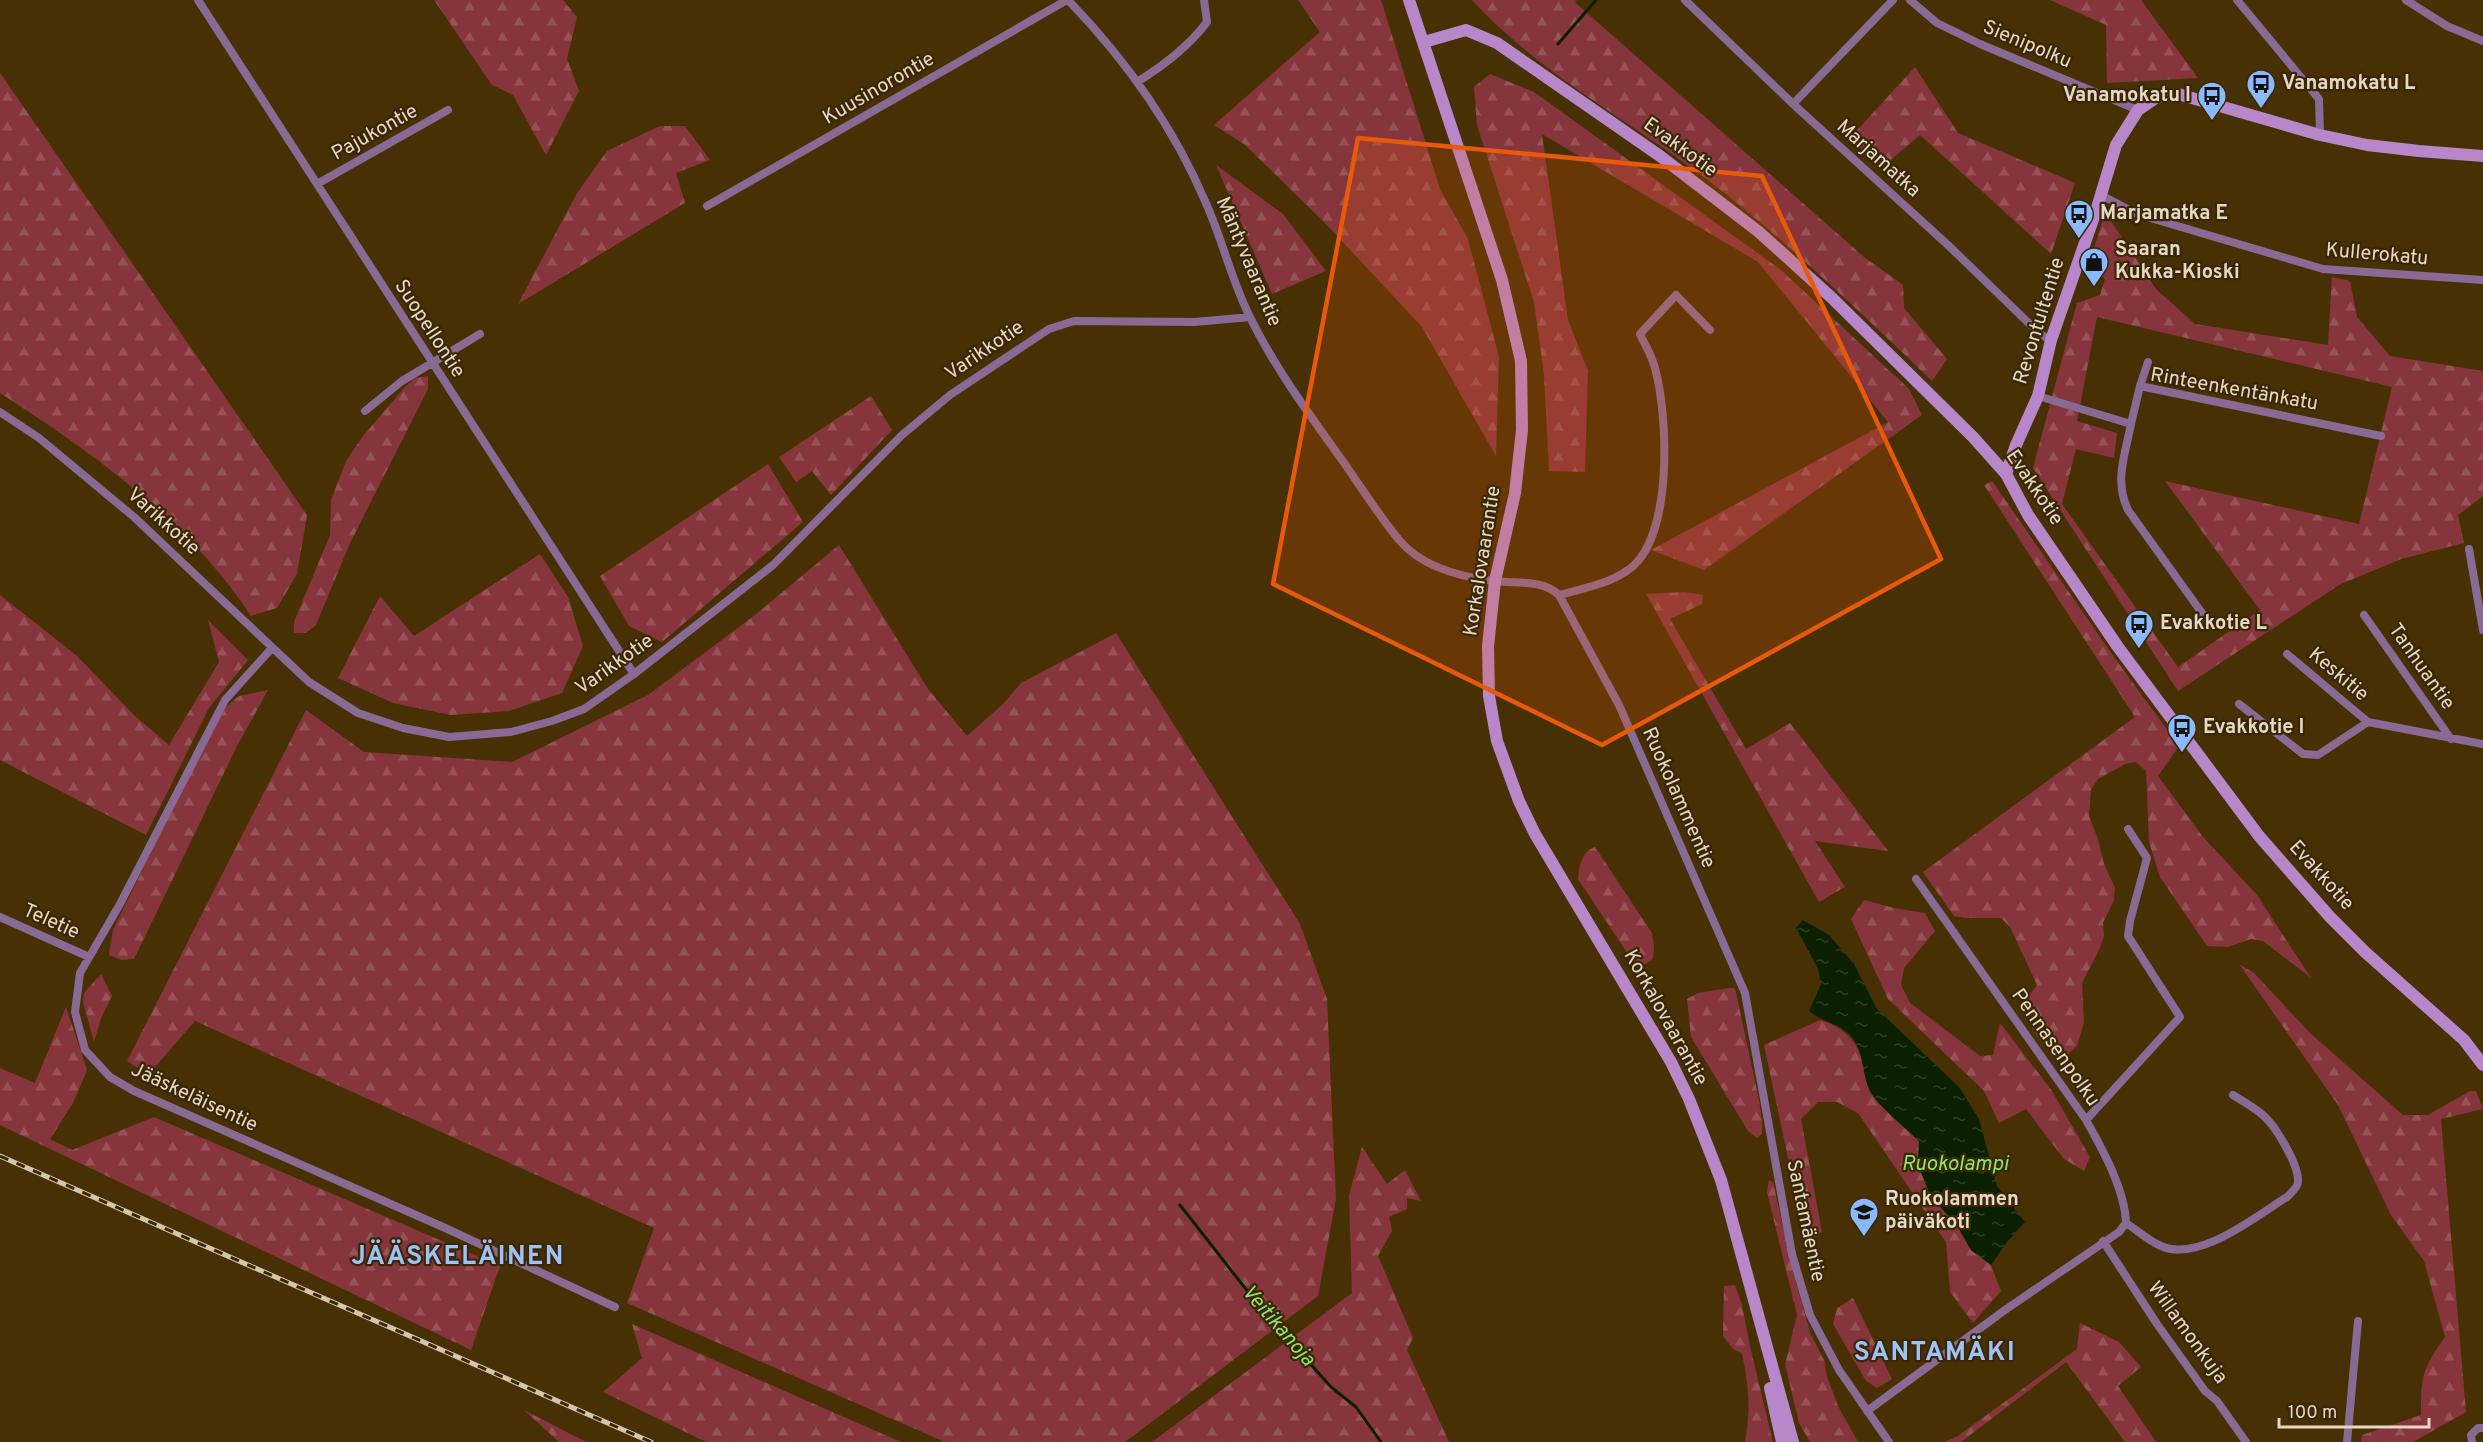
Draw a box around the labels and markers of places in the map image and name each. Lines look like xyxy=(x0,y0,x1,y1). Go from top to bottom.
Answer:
bus stop icon: Vanamokatu L xyxy=(2245,68,2277,110)
place label: Vanamokatu L xyxy=(2282,71,2416,97)
bus stop icon: Vanamokatu I xyxy=(2196,80,2228,122)
place label: Vanamokatu I xyxy=(2063,83,2191,109)
bus stop icon: Marjamatka E xyxy=(2063,198,2095,240)
place label: Marjamatka E xyxy=(2100,201,2228,227)
place label: Saaran Kukka-Kioski xyxy=(2115,237,2240,286)
shop icon: Saaran Kukka-Kioski xyxy=(2078,246,2110,288)
bus stop icon: Evakkotie L xyxy=(2123,608,2155,650)
place label: Evakkotie L xyxy=(2160,611,2268,637)
bus stop icon: Evakkotie I xyxy=(2166,712,2198,754)
place label: Evakkotie I xyxy=(2203,715,2304,741)
place label: Ruokolammen päiväkoti xyxy=(1885,1187,2019,1236)
school or university icon: Ruokolammen päiväkoti xyxy=(1848,1196,1880,1238)

